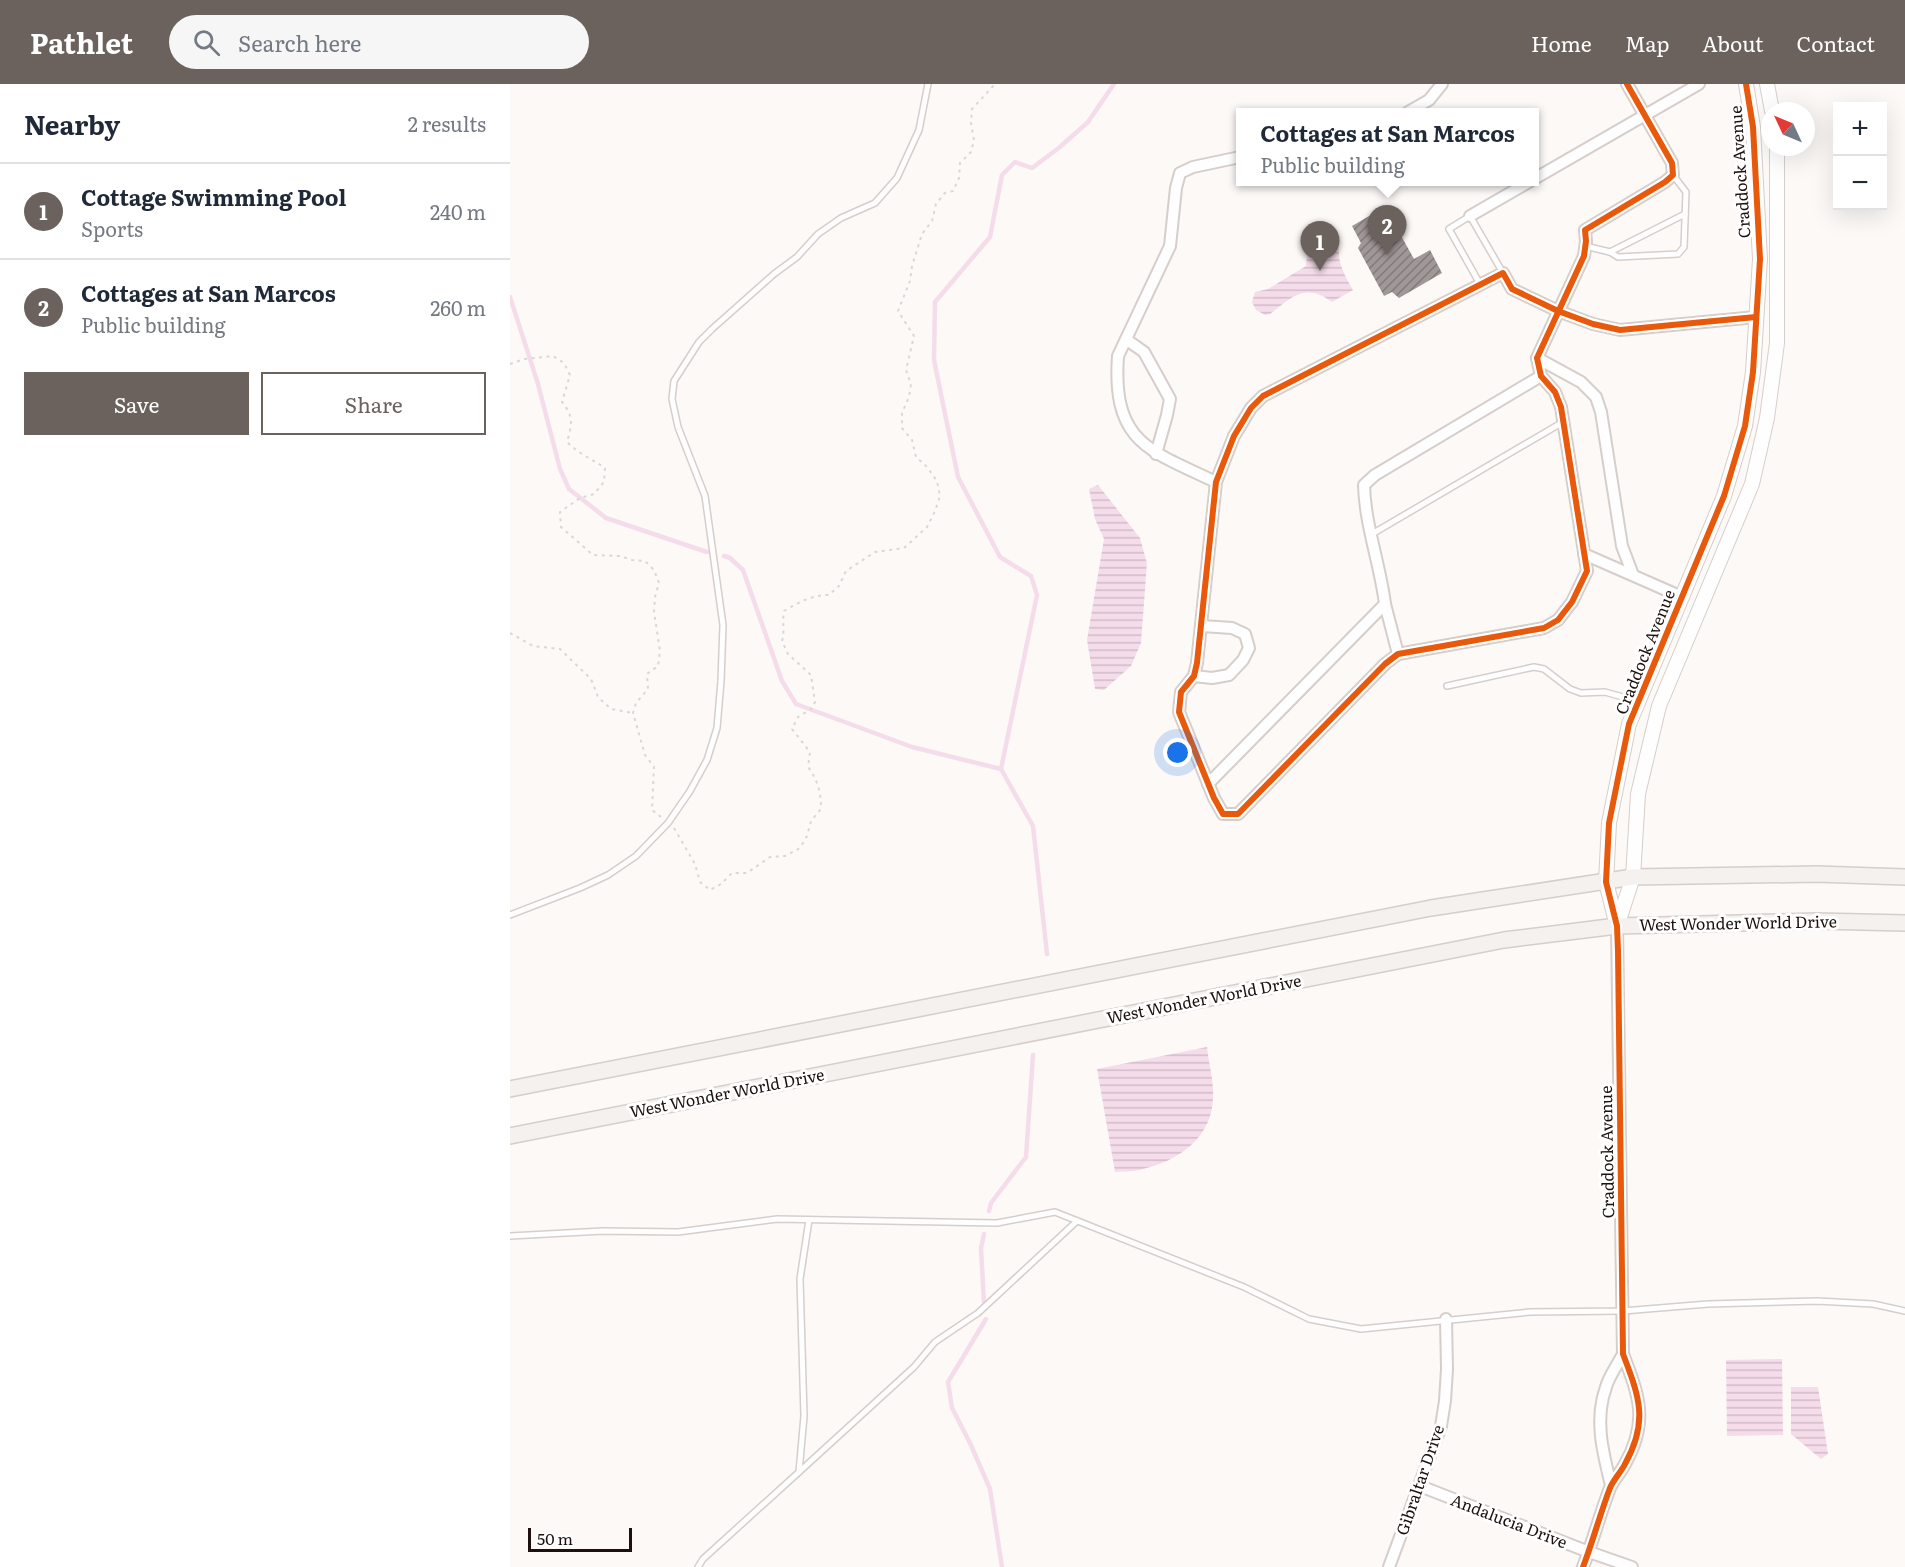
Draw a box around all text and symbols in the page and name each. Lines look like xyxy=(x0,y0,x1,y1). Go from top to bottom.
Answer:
search box xyxy=(169,15,589,69)
text: Pathlet xyxy=(30,21,133,63)
icon: search xyxy=(190,26,223,59)
text: Search here xyxy=(238,26,361,59)
text: Home xyxy=(1531,27,1592,58)
text: Map xyxy=(1625,27,1669,58)
text: About xyxy=(1702,27,1764,58)
text: Contact xyxy=(1797,27,1875,58)
north arrow xyxy=(1761,102,1815,156)
map controls xyxy=(1833,102,1887,210)
button: + xyxy=(1833,102,1887,156)
text: Nearby xyxy=(24,104,120,143)
street label: Craddock Avenue xyxy=(1722,105,1756,239)
text: 2 results xyxy=(408,108,486,138)
popup xyxy=(1236,108,1539,186)
text: Cottages at San Marcos xyxy=(1260,116,1515,149)
text: Public building xyxy=(1260,149,1405,179)
button: − xyxy=(1833,156,1887,210)
text: Cottage Swimming Pool xyxy=(81,180,346,213)
text: 1 xyxy=(39,196,48,226)
text: 240 m xyxy=(430,196,486,226)
pin: 2 xyxy=(1368,206,1406,255)
text: Sports xyxy=(81,213,143,243)
pin: 1 xyxy=(1300,222,1340,271)
text: Cottages at San Marcos xyxy=(81,276,336,309)
text: 2 xyxy=(38,292,49,322)
text: 260 m xyxy=(430,292,486,322)
text: Public building xyxy=(81,309,226,339)
button: Save xyxy=(24,372,249,435)
button: Share xyxy=(261,372,486,435)
street label: Craddock Avenue xyxy=(1608,586,1680,718)
your location xyxy=(1163,738,1192,767)
street label: West Wonder World Drive xyxy=(1639,908,1837,936)
street label: West Wonder World Drive xyxy=(1104,967,1303,1029)
street label: West Wonder World Drive xyxy=(627,1061,826,1123)
street label: Craddock Avenue xyxy=(1593,1085,1619,1219)
street label: Gibraltar Drive xyxy=(1389,1421,1449,1538)
street label: Andalucia Drive xyxy=(1448,1487,1571,1553)
scale bar xyxy=(528,1525,632,1552)
text: 50 m xyxy=(537,1526,573,1550)

